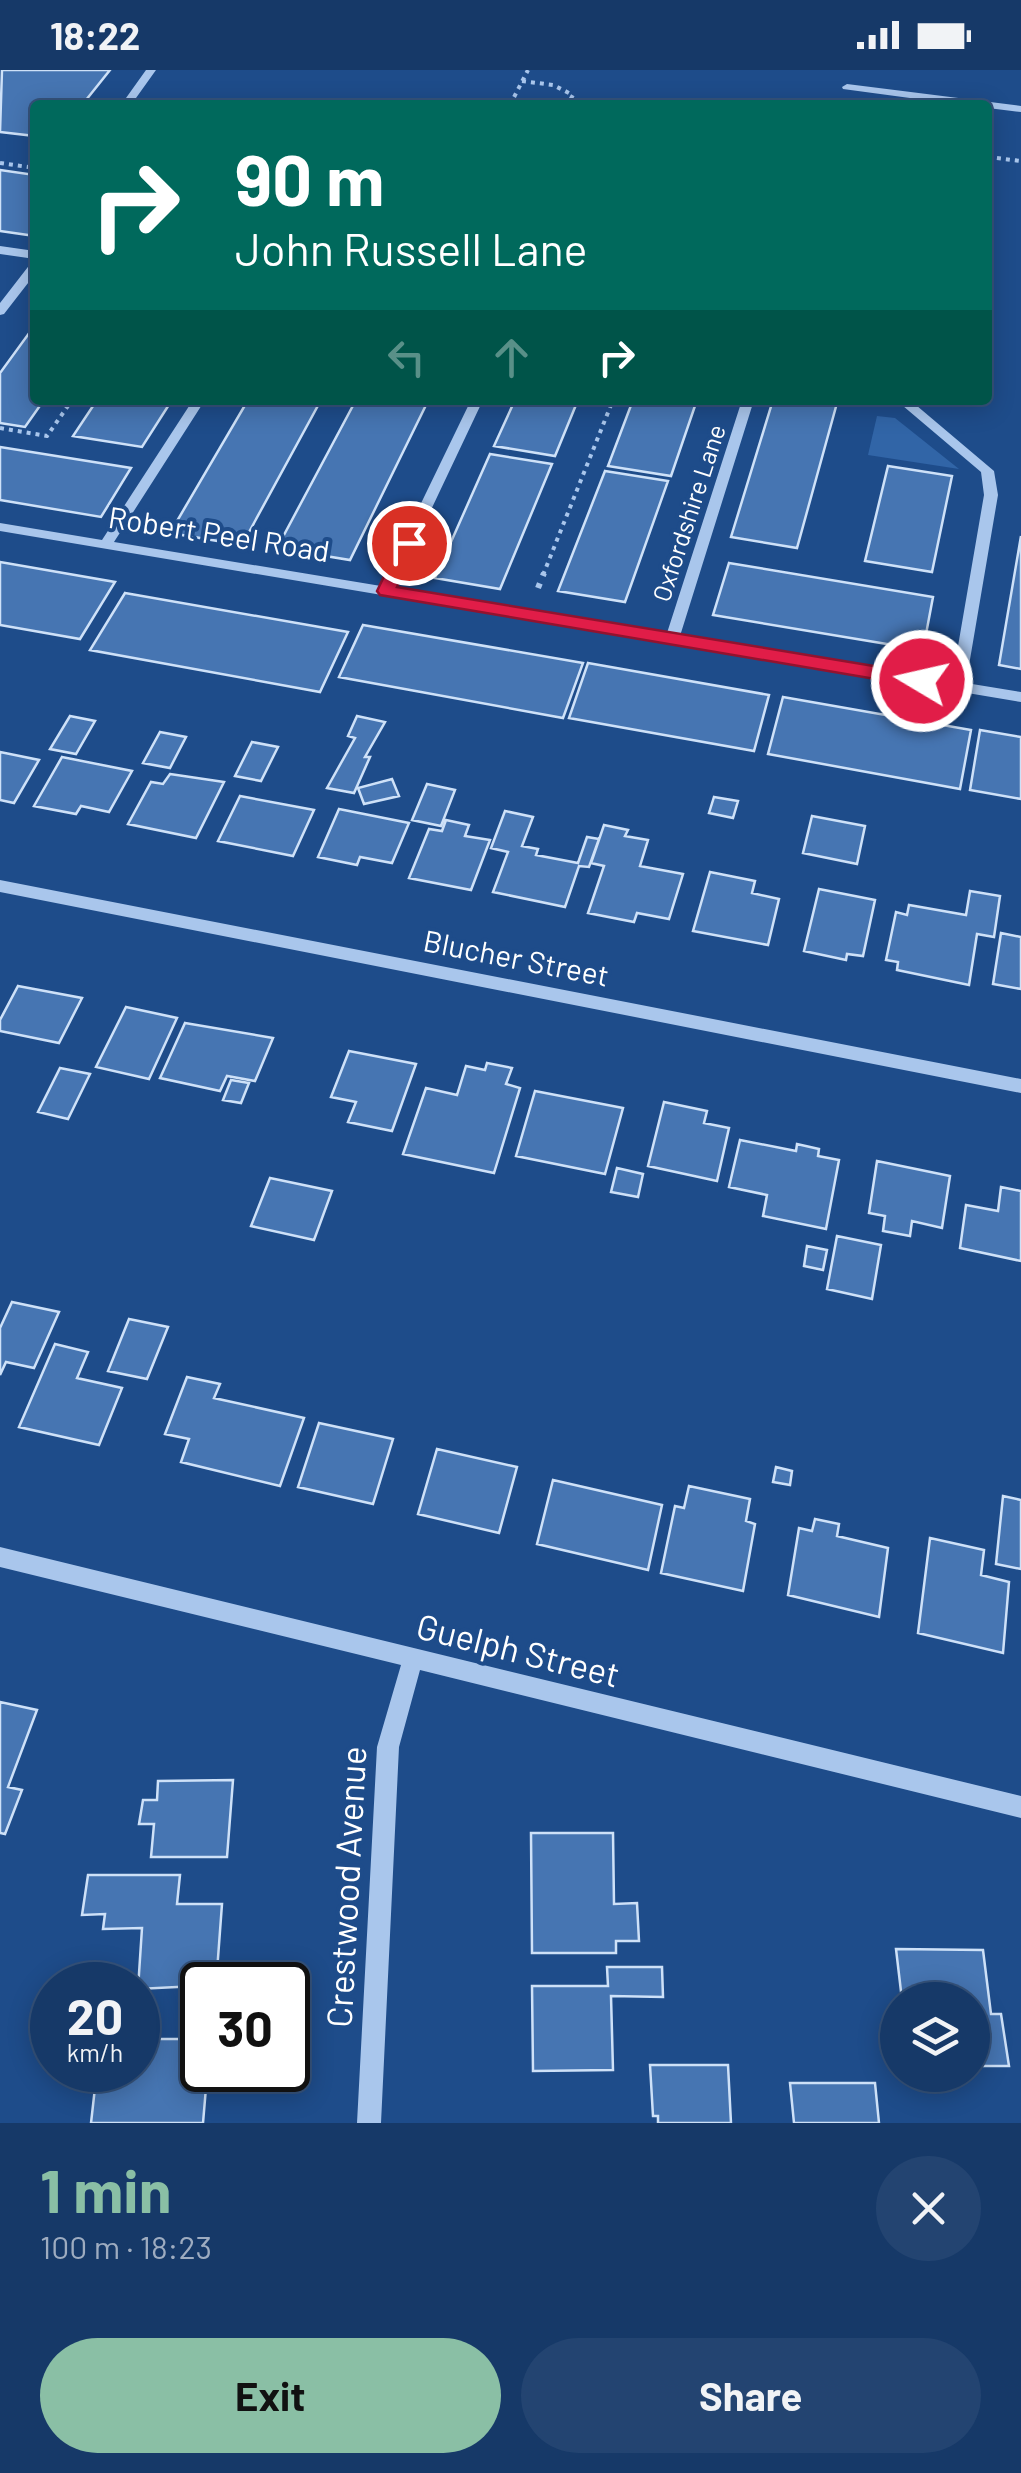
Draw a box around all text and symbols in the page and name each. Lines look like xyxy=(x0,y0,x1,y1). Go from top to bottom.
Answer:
text: 18:22 xyxy=(50,12,140,58)
text: 90 m xyxy=(235,136,385,220)
icon: right xyxy=(70,140,200,270)
text: John Russell Lane xyxy=(235,221,587,275)
icon: left xyxy=(379,330,434,385)
icon: ahead xyxy=(484,330,539,385)
icon: right xyxy=(589,330,644,385)
street label: Oxfordshire Lane xyxy=(645,420,731,605)
street label: Robert Peel Road xyxy=(106,498,332,568)
pin xyxy=(367,501,452,586)
icon: arrive xyxy=(382,516,437,571)
position arrow xyxy=(870,629,974,733)
street label: Blucher Street xyxy=(421,921,612,993)
street label: Guelph Street xyxy=(413,1604,624,1695)
street label: Crestwood Avenue xyxy=(317,1745,373,2029)
speed limit sign: 30 xyxy=(180,1962,310,2092)
map controls xyxy=(880,1982,990,2092)
button: layers xyxy=(880,1982,990,2092)
text: 20 xyxy=(67,1985,123,2045)
text: km/h xyxy=(67,2037,123,2067)
text: 1 min xyxy=(40,2153,171,2225)
button: close xyxy=(876,2156,981,2261)
text: 100 m · 18:23 xyxy=(40,2227,212,2265)
button: Exit xyxy=(40,2338,501,2453)
button: Share xyxy=(521,2338,981,2453)

